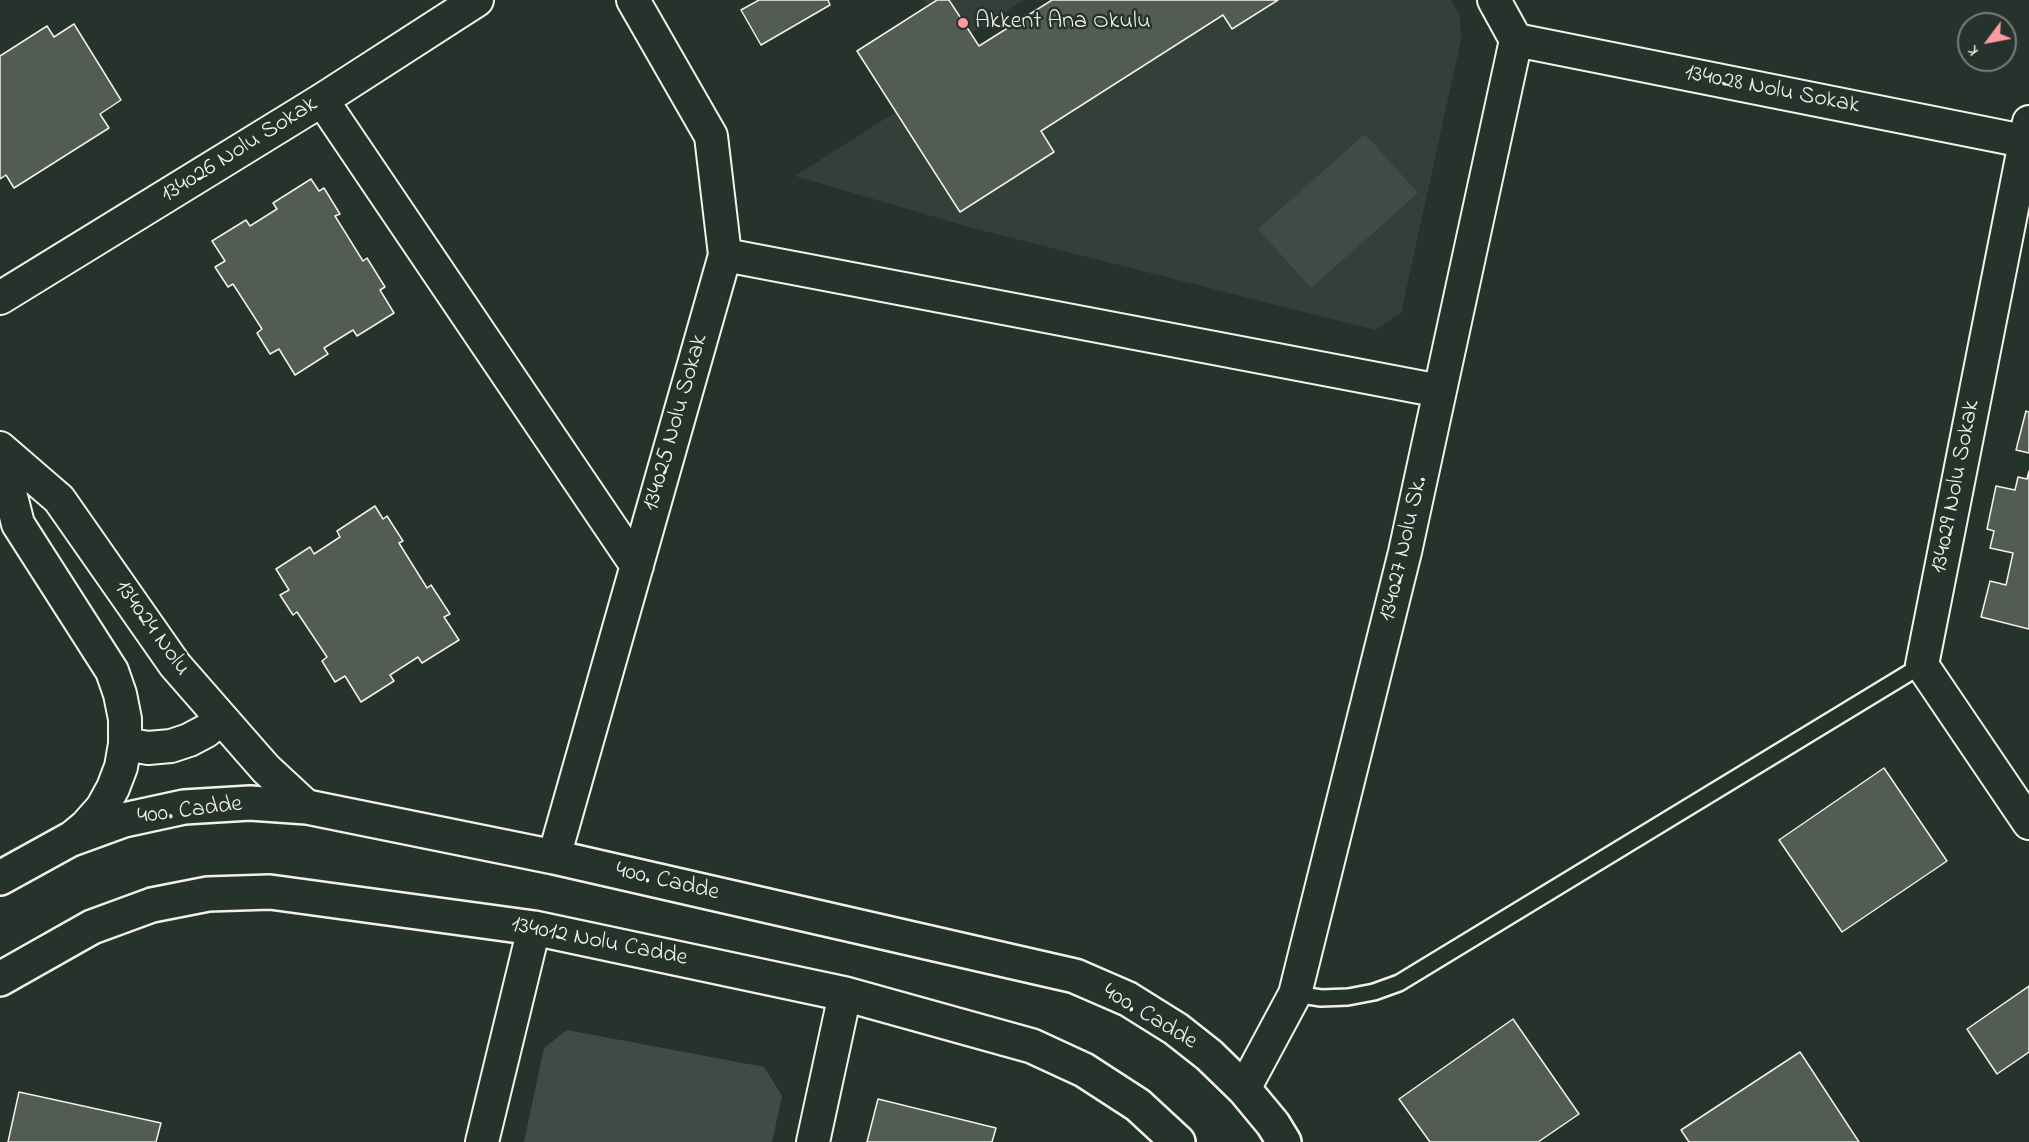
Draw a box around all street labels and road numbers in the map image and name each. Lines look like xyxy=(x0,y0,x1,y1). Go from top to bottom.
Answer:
street label: 134028 Nolu Sokak xyxy=(1682,60,1862,122)
street label: 134026 Nolu Sokak xyxy=(156,91,324,211)
street label: 134025 Nolu Sokak xyxy=(638,331,716,515)
street label: 134029 Nolu Sokak xyxy=(1926,398,1988,576)
street label: 134027 Nolu Sk. xyxy=(1374,474,1436,624)
street label: 134024 Nolu xyxy=(107,576,195,682)
street label: 400. Cadde xyxy=(136,791,244,833)
street label: 400. Cadde xyxy=(612,857,722,909)
street label: 134012 Nolu Cadde xyxy=(508,912,690,974)
street label: 400. Cadde xyxy=(1096,979,1202,1057)

